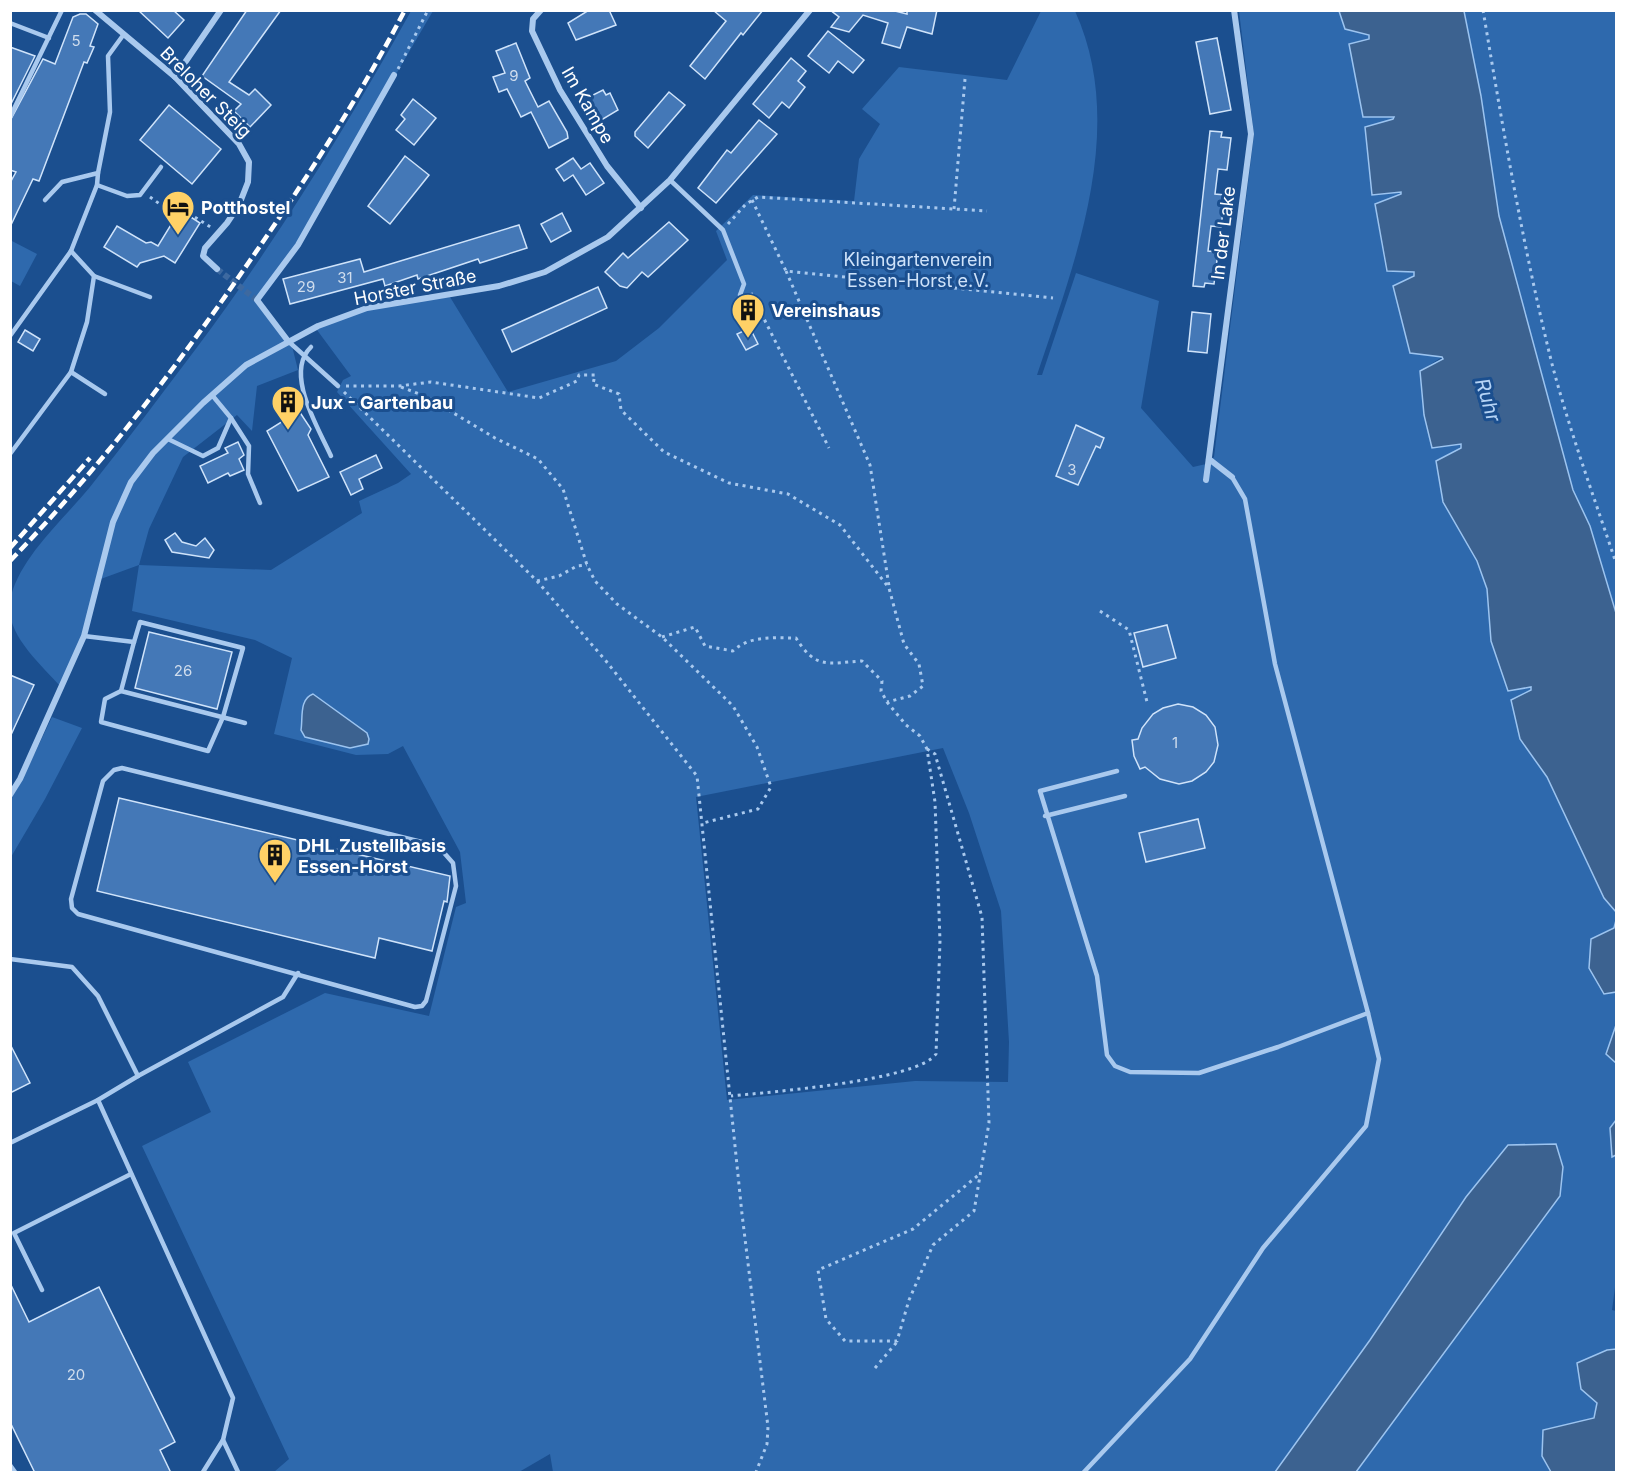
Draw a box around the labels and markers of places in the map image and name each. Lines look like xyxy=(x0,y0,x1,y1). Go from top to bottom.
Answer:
hotel icon: Potthostel xyxy=(160,189,196,236)
place label: Potthostel xyxy=(201,197,291,218)
building icon: Vereinshaus xyxy=(730,292,766,339)
place label: Vereinshaus xyxy=(771,300,881,321)
building icon: Jux - Gartenbau xyxy=(270,384,306,431)
place label: Jux - Gartenbau xyxy=(311,392,453,413)
place label: DHL Zustellbasis Essen-Horst xyxy=(298,835,446,877)
building icon: DHL Zustellbasis Essen-Horst xyxy=(257,837,293,884)

